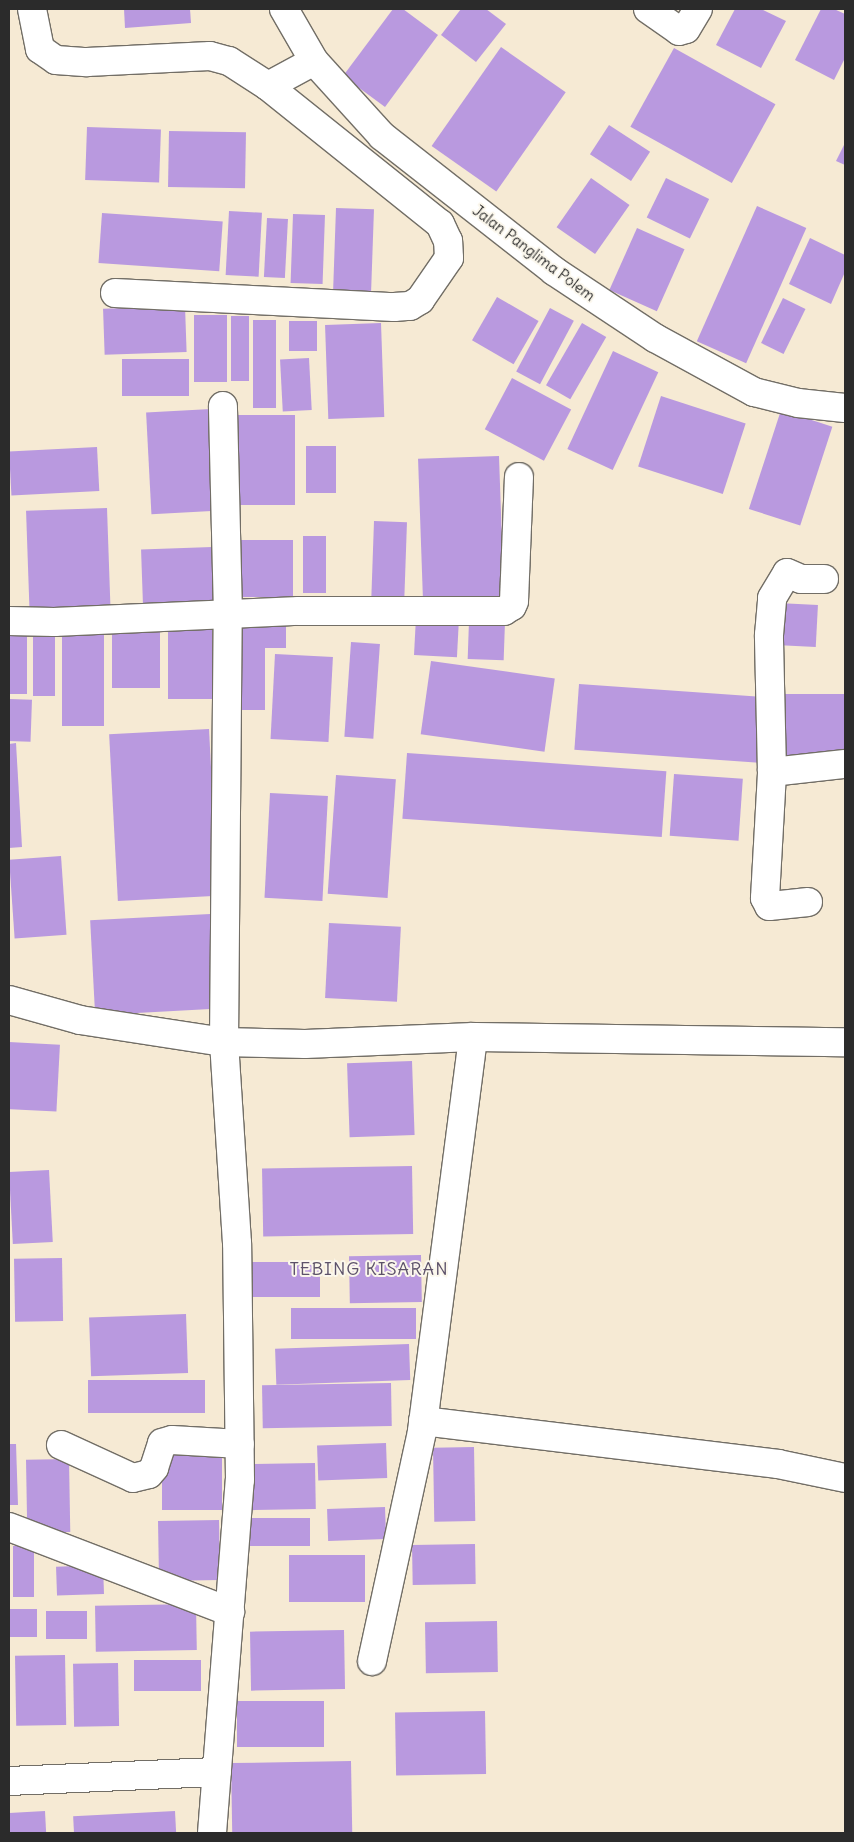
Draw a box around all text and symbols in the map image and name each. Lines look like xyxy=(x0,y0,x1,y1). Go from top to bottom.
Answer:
street label: Jalan Panglima Polem xyxy=(469,201,599,305)
district label: TEBING KISARAN xyxy=(288,1258,450,1280)

